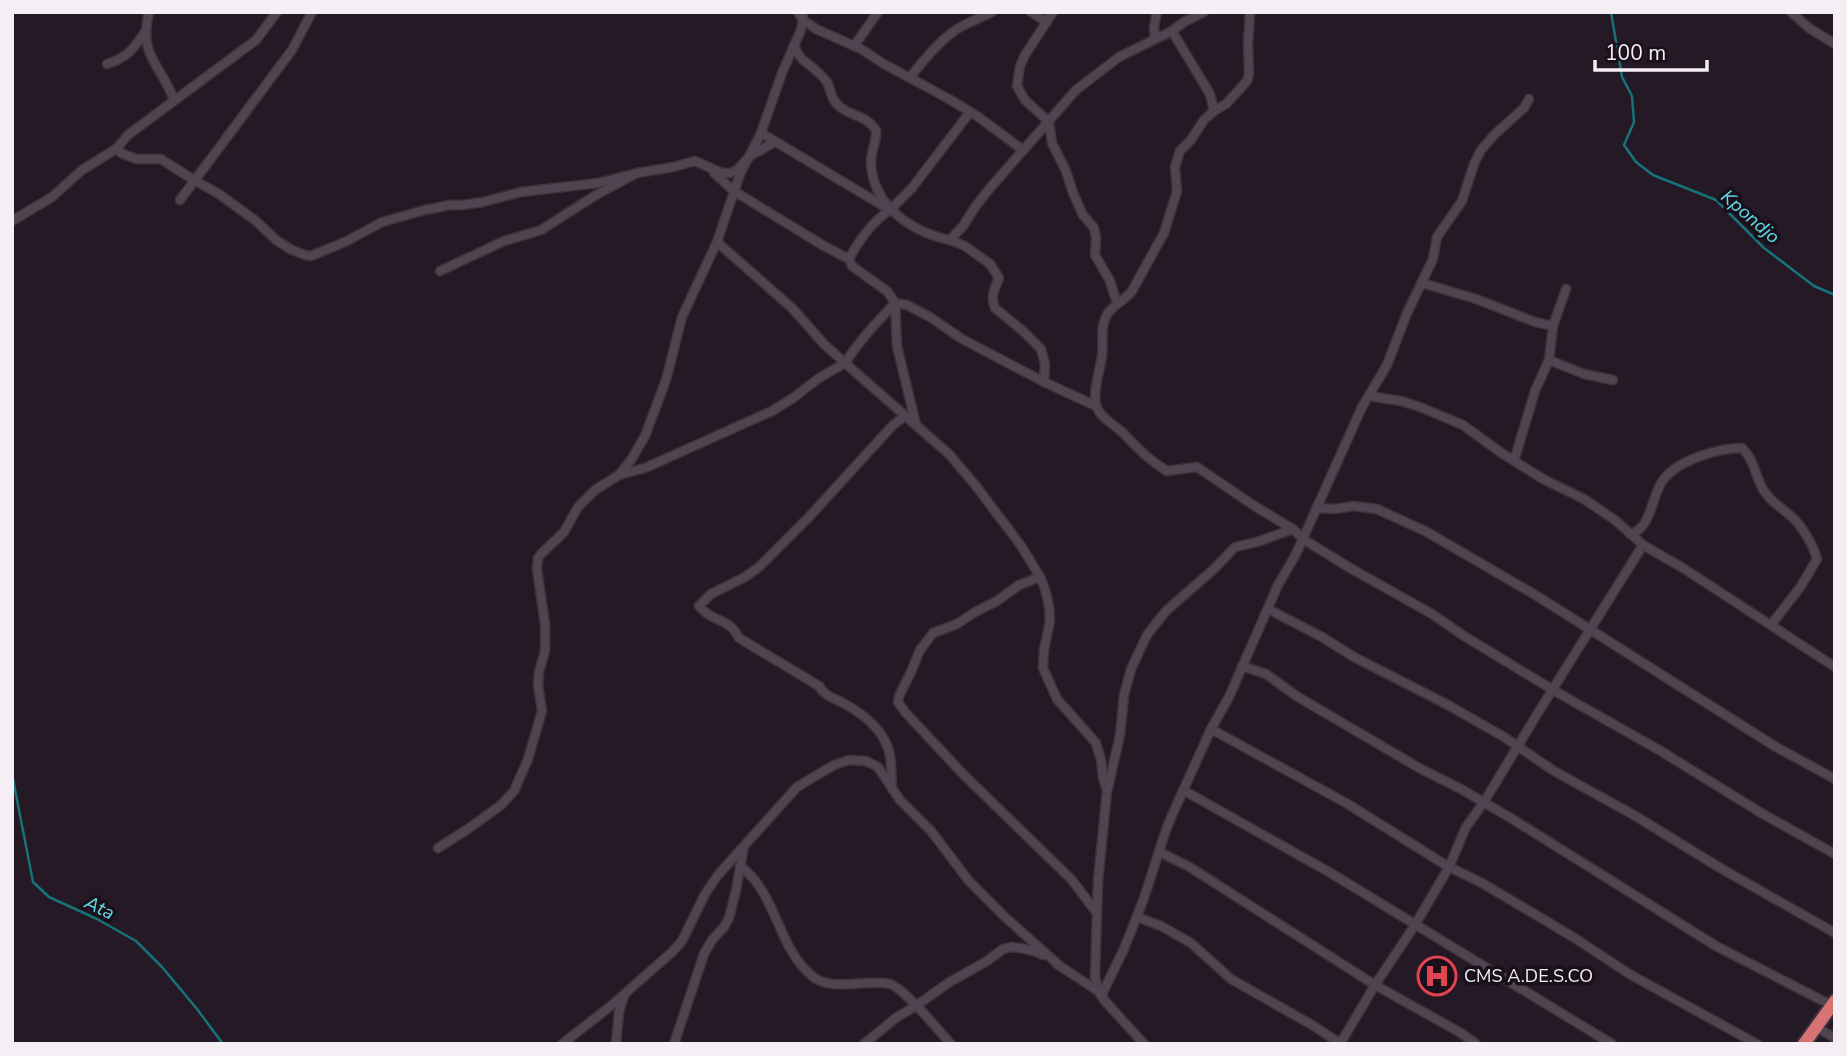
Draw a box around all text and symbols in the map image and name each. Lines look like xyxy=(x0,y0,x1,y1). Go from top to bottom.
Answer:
scale bar xyxy=(1595,28,1707,72)
text: 100 m xyxy=(1605,39,1666,67)
water label: Kpondjo xyxy=(1715,184,1785,250)
water label: Ata xyxy=(79,889,119,926)
hospital icon: CMS A.DE.S.CO xyxy=(1416,955,1458,997)
place label: CMS A.DE.S.CO xyxy=(1464,964,1593,988)

